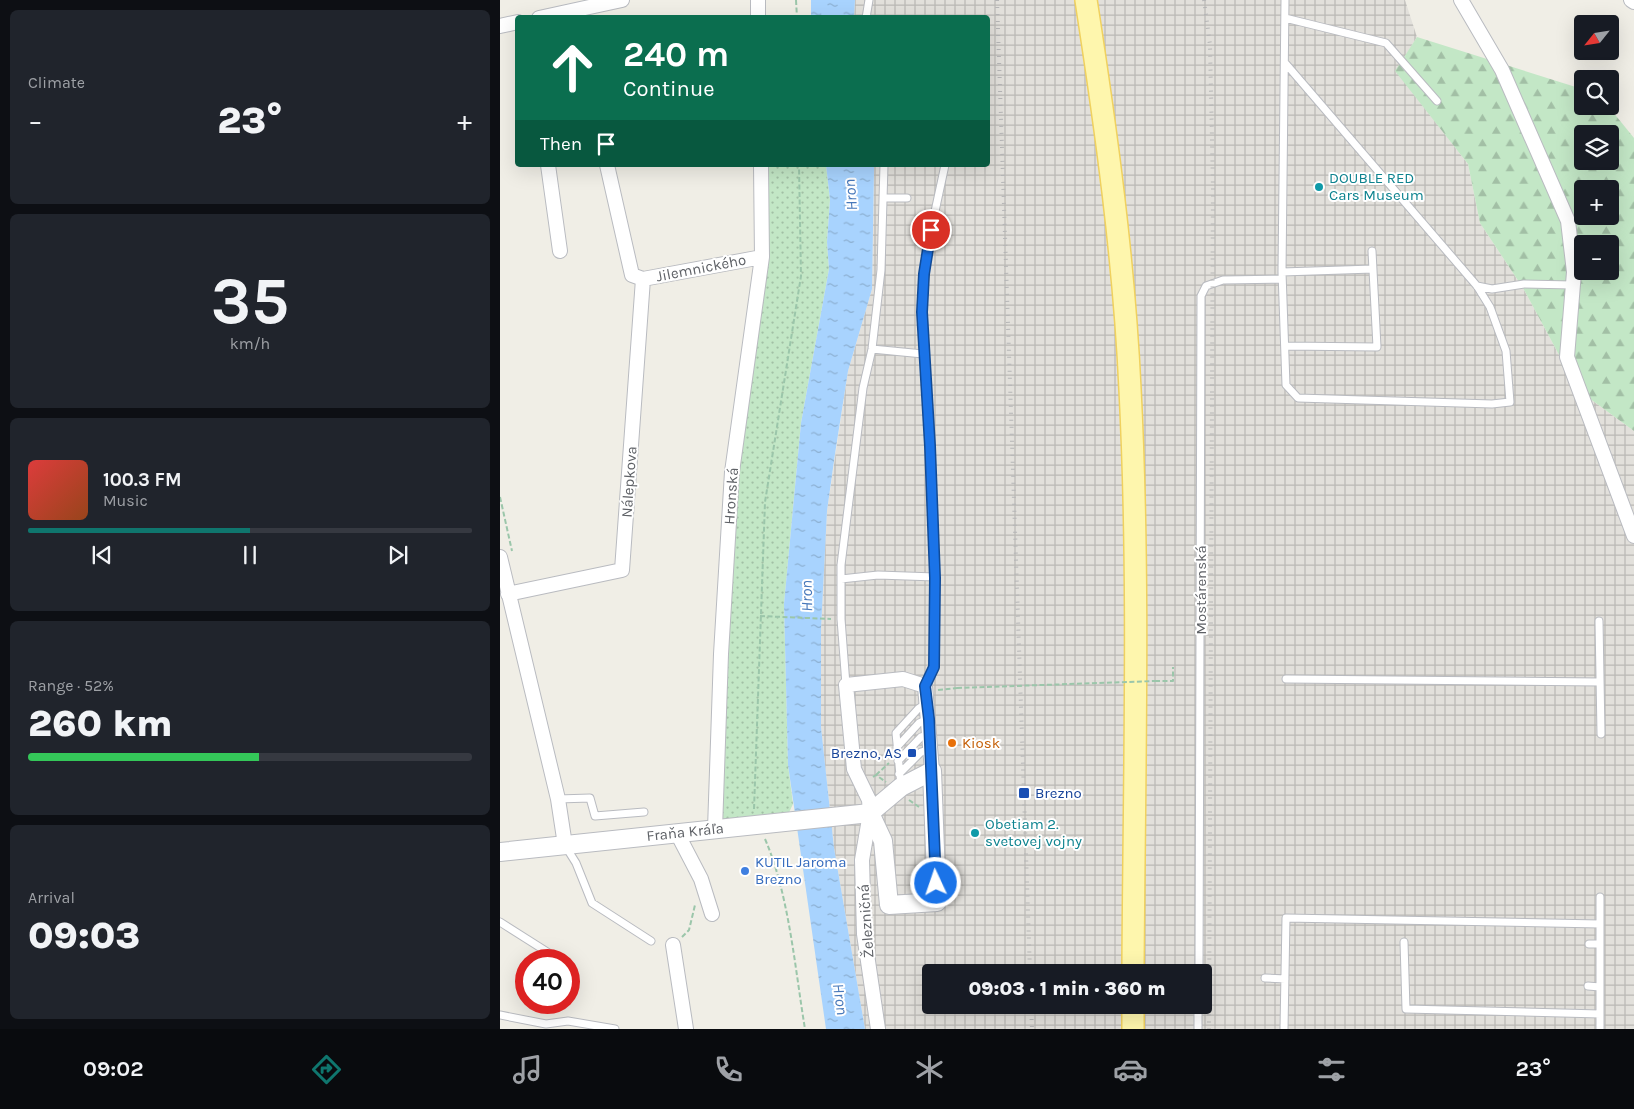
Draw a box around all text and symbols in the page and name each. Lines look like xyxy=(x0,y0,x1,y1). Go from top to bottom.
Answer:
north arrow xyxy=(1574,15,1619,60)
map controls xyxy=(1574,15,1619,280)
text: 240 m xyxy=(623,34,729,75)
icon: ahead xyxy=(540,35,605,100)
button: search xyxy=(1574,70,1619,115)
text: Climate xyxy=(28,73,85,92)
text: Continue xyxy=(623,76,715,102)
text: 23° xyxy=(217,98,283,143)
text: − xyxy=(28,104,43,137)
text: + xyxy=(457,104,472,137)
button: layers xyxy=(1574,125,1619,170)
icon: arrive xyxy=(592,130,620,158)
text: Then xyxy=(540,133,582,155)
place label: DOUBLE RED Cars Museum xyxy=(1329,169,1424,204)
water label: Hron xyxy=(840,178,861,212)
button: + xyxy=(1574,180,1619,225)
marker: DOUBLE RED Cars Museum xyxy=(1313,181,1325,193)
pin xyxy=(910,209,952,251)
icon: arrive xyxy=(917,216,945,244)
button: − xyxy=(1574,235,1619,280)
street label: Jilemnického xyxy=(655,250,747,286)
text: 35 xyxy=(211,263,289,339)
text: km/h xyxy=(230,334,270,353)
street label: Nálepkova xyxy=(618,446,640,518)
street label: Hronská xyxy=(720,467,742,525)
text: 100.3 FM xyxy=(103,469,182,491)
text: Music xyxy=(103,491,148,510)
icon: previous xyxy=(88,541,116,569)
icon: pause xyxy=(236,541,264,569)
icon: next xyxy=(384,541,412,569)
street label: Mostárenská xyxy=(1192,545,1210,635)
water label: Hron xyxy=(797,580,816,612)
text: Range · 52% xyxy=(28,676,114,695)
text: 260 km xyxy=(28,701,172,746)
place label: Kiosk xyxy=(962,734,1000,752)
marker: Kiosk xyxy=(946,737,958,749)
place label: Brezno, AS xyxy=(831,744,902,762)
marker: Brezno, AS xyxy=(906,747,918,759)
place label: Brezno xyxy=(1035,784,1082,802)
marker: Brezno xyxy=(1017,786,1031,800)
place label: Obetiam 2. svetovej vojny xyxy=(985,815,1082,850)
street label: Fraňa Kráľa xyxy=(645,819,725,845)
marker: Obetiam 2. svetovej vojny xyxy=(969,827,981,839)
place label: KUTIL Jaroma Brezno xyxy=(755,853,846,888)
position arrow xyxy=(909,856,961,908)
marker: KUTIL Jaroma Brezno xyxy=(739,865,751,877)
street label: Železničná xyxy=(854,883,878,959)
text: Arrival xyxy=(28,888,75,907)
text: 09:03 xyxy=(28,913,140,958)
speed limit sign: 40 xyxy=(515,949,580,1014)
text: 09:03 · 1 min · 360 m xyxy=(969,978,1165,1000)
water label: Hron xyxy=(829,982,852,1016)
icon: directions xyxy=(309,1052,344,1087)
icon: music xyxy=(510,1052,545,1087)
icon: phone xyxy=(711,1052,746,1087)
icon: climate xyxy=(912,1052,947,1087)
icon: car xyxy=(1113,1052,1148,1087)
icon: filters xyxy=(1314,1052,1349,1087)
text: 09:02 xyxy=(83,1056,143,1082)
text: 23° xyxy=(1515,1056,1551,1082)

